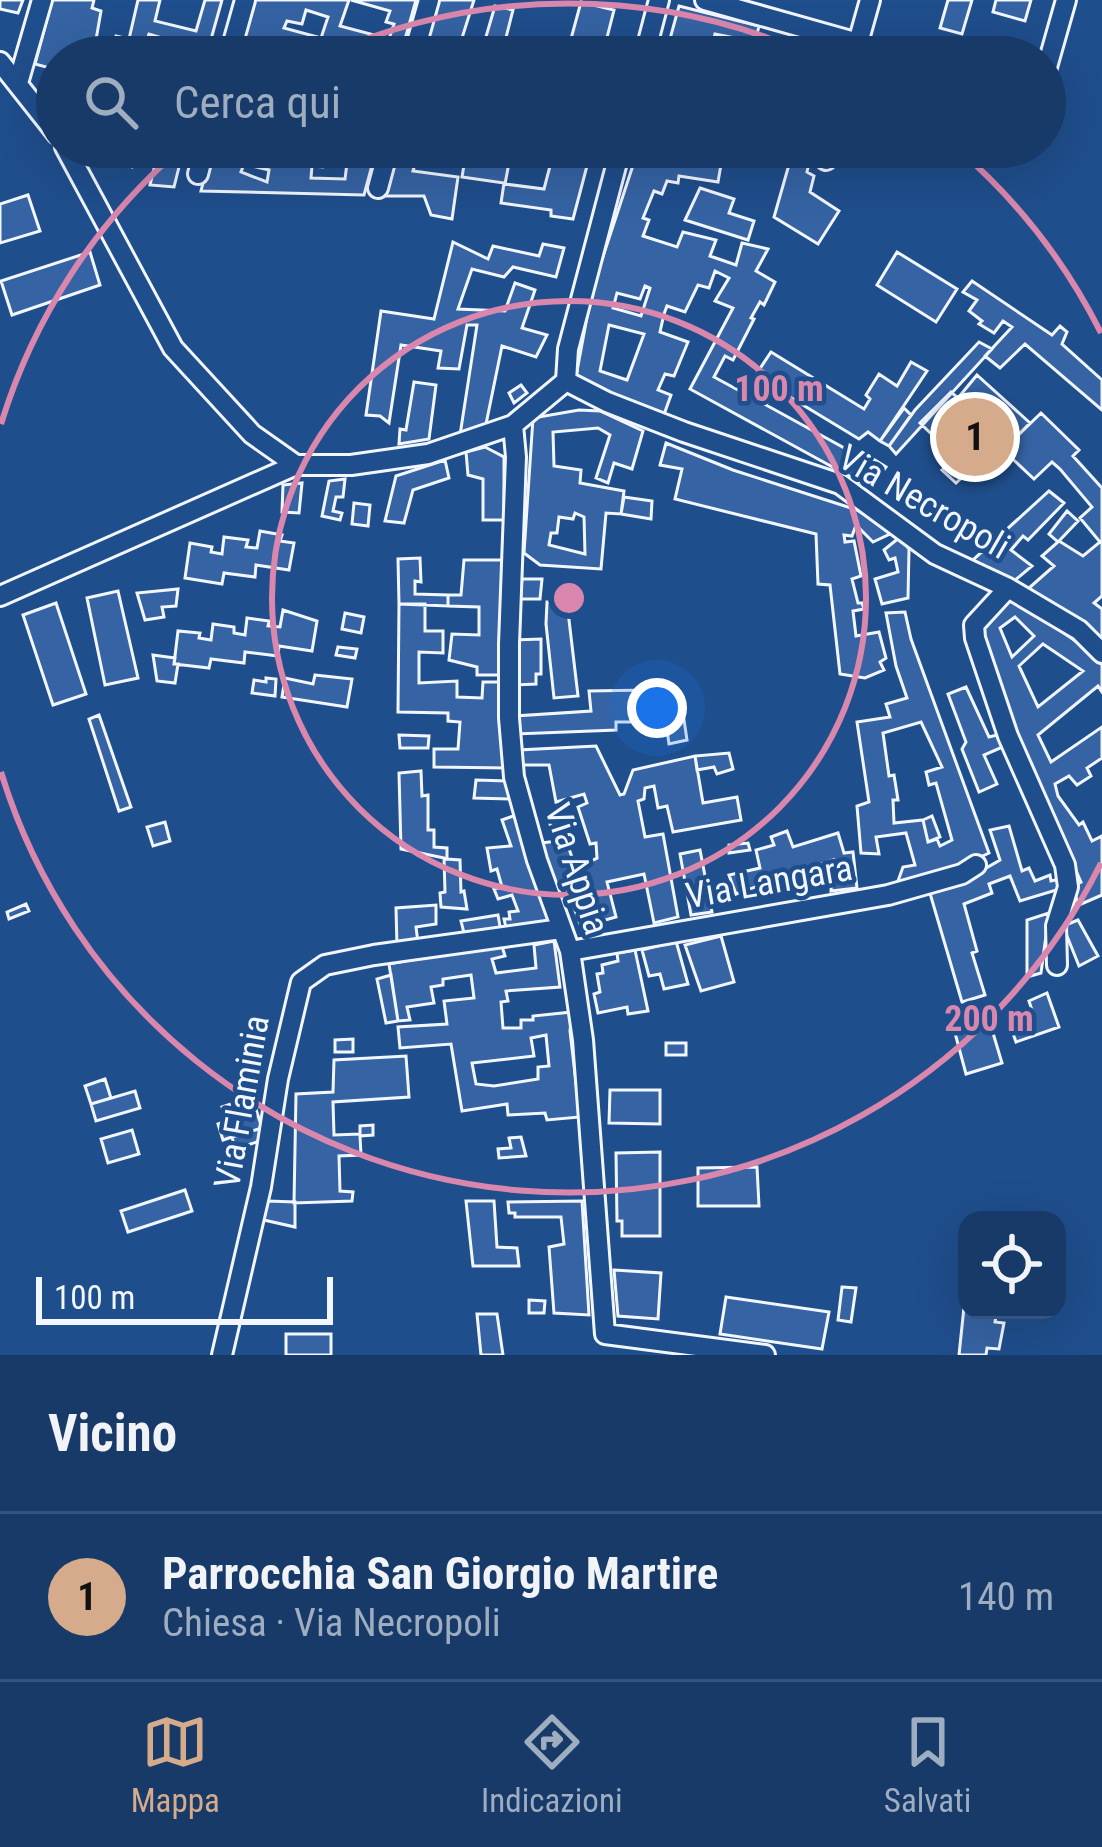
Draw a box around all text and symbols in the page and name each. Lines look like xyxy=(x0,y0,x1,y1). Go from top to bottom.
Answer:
search box xyxy=(36,36,1066,168)
icon: search xyxy=(78,69,144,135)
text: Cerca qui xyxy=(174,76,341,129)
text: 100 m xyxy=(734,368,824,410)
pin: 1 xyxy=(936,392,1014,482)
street label: Via Necropoli xyxy=(831,436,1017,568)
centre of rings xyxy=(548,577,590,619)
your location xyxy=(627,678,687,738)
street label: Via Appia xyxy=(536,798,618,940)
street label: Via Langara xyxy=(682,847,856,917)
text: 200 m xyxy=(944,998,1034,1040)
street label: Via Flaminia xyxy=(206,1012,278,1192)
map controls xyxy=(958,1211,1066,1319)
button: locate xyxy=(958,1211,1066,1319)
scale bar xyxy=(36,1271,333,1324)
text: 100 m xyxy=(54,1278,135,1317)
text: Vicino xyxy=(48,1404,177,1463)
text: Parrocchia San Giorgio Martire xyxy=(162,1547,718,1600)
text: 1 xyxy=(77,1574,97,1620)
text: 140 m xyxy=(958,1574,1054,1620)
text: Chiesa · Via Necropoli xyxy=(162,1600,501,1646)
tab: Mappa xyxy=(131,1709,220,1820)
tab: Indicazioni xyxy=(481,1709,622,1820)
tab: Salvati xyxy=(884,1709,971,1820)

